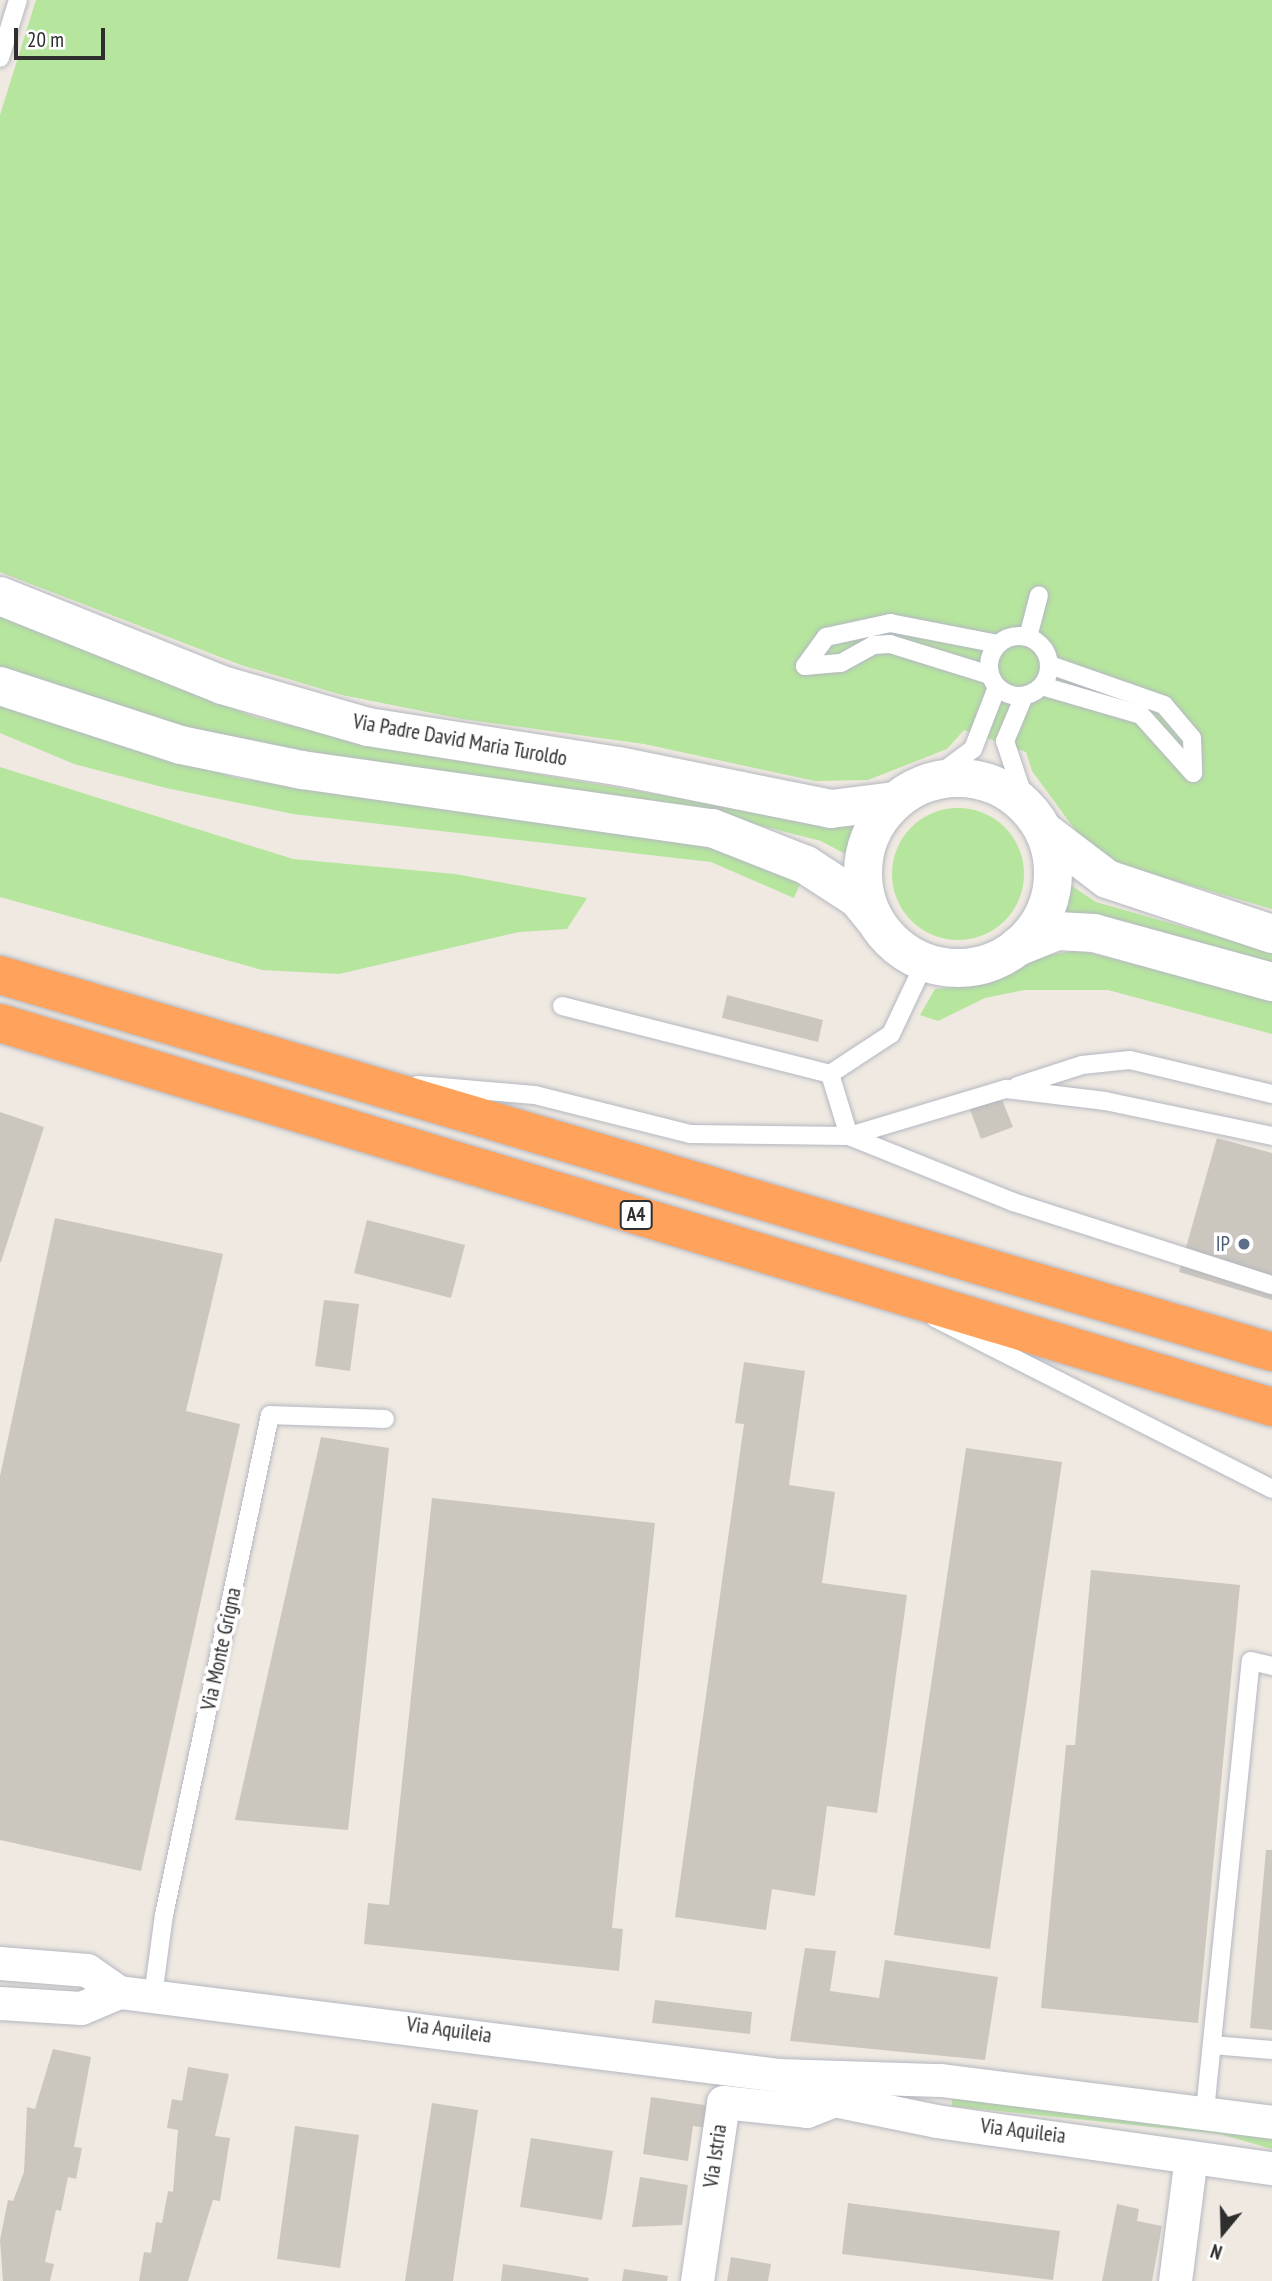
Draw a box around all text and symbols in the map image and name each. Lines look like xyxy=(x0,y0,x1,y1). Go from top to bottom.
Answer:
scale bar xyxy=(18,14,108,58)
text: 20 m xyxy=(27,26,64,53)
street label: Via Padre David Maria Turoldo xyxy=(351,709,569,771)
road number: A4 xyxy=(618,1200,654,1231)
place label: IP xyxy=(1216,1231,1230,1257)
marker: IP xyxy=(1236,1236,1252,1252)
street label: Via Monte Grigna xyxy=(196,1585,246,1713)
street label: Via Aquileia xyxy=(405,2012,493,2048)
street label: Via Aquileia xyxy=(979,2113,1067,2149)
street label: Via Istria xyxy=(698,2123,732,2189)
north arrow xyxy=(1188,2197,1258,2267)
text: N xyxy=(1207,2239,1225,2265)

